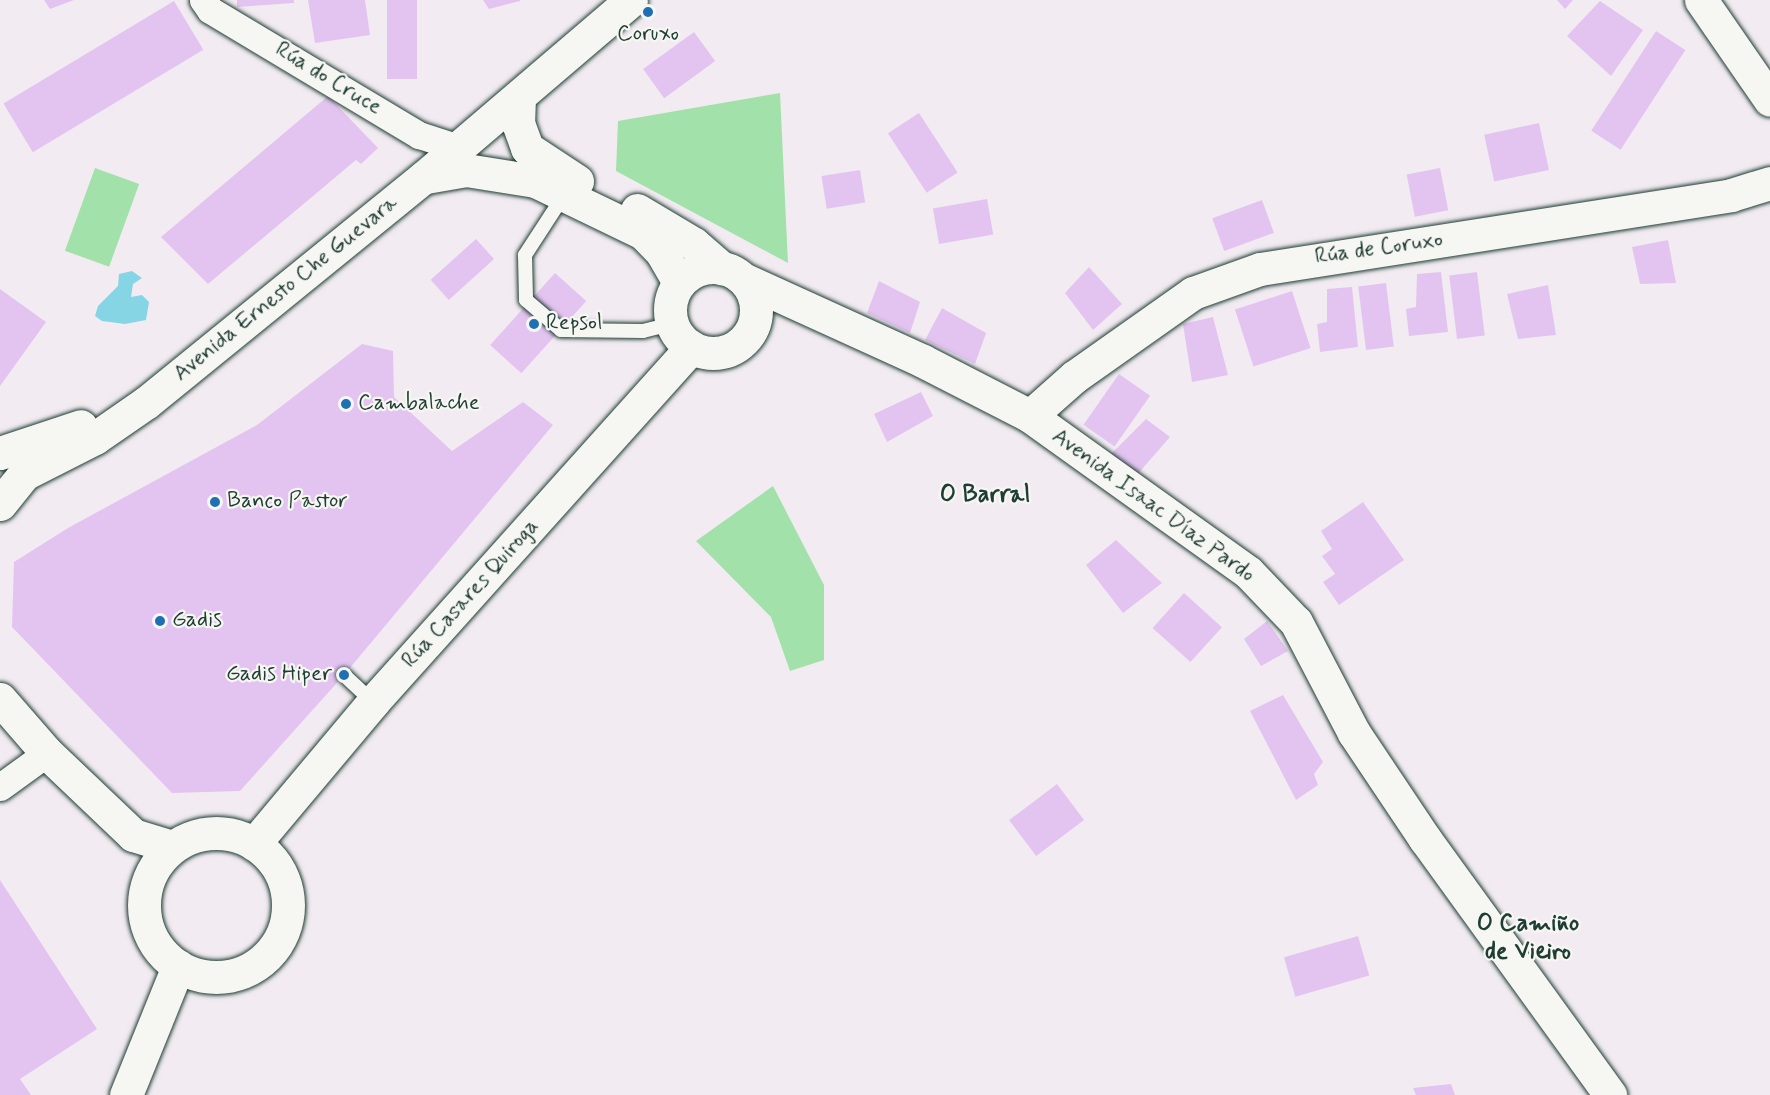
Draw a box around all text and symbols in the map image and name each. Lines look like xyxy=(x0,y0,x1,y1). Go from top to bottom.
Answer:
marker: Coruxo xyxy=(641,5,655,19)
place label: Coruxo xyxy=(617,22,679,48)
street label: Rúa do Cruce xyxy=(270,37,386,121)
street label: Avenida Ernesto Che Guevara xyxy=(170,192,402,386)
street label: Rúa de Coruxo xyxy=(1313,227,1445,271)
place label: Repsol xyxy=(546,311,602,337)
marker: Repsol xyxy=(527,317,541,331)
place label: Cambalache xyxy=(358,391,480,417)
marker: Cambalache xyxy=(339,397,353,411)
street label: Avenida Isaac Díaz Pardo xyxy=(1047,424,1259,588)
district label: O Barral xyxy=(941,481,1029,509)
place label: Banco Pastor xyxy=(227,489,345,515)
marker: Banco Pastor xyxy=(208,495,222,509)
street label: Rúa Casares Quiroga xyxy=(397,514,545,674)
place label: Gadis xyxy=(172,608,222,634)
marker: Gadis xyxy=(153,614,167,628)
place label: Gadis Hiper xyxy=(227,662,332,688)
marker: Gadis Hiper xyxy=(337,668,351,682)
district label: O Camiño de Vieiro xyxy=(1476,910,1580,966)

